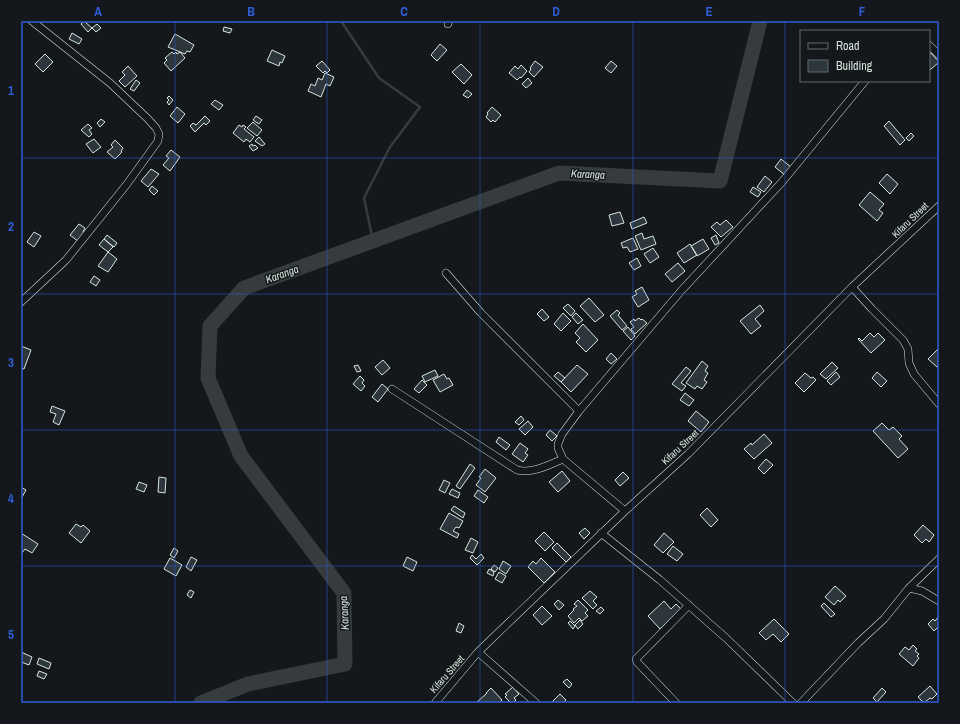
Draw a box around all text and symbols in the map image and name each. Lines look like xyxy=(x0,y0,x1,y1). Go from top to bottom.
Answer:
text: A xyxy=(94,3,102,20)
text: B xyxy=(247,3,255,20)
text: C xyxy=(400,3,408,20)
text: D xyxy=(552,3,560,20)
text: E xyxy=(705,3,713,20)
text: F xyxy=(859,3,866,20)
legend xyxy=(800,30,930,82)
text: Road xyxy=(836,38,860,54)
text: Building xyxy=(836,58,873,74)
text: 1 xyxy=(8,82,14,99)
water label: Karanga xyxy=(571,166,605,182)
street label: Kifaru Street xyxy=(889,199,932,241)
text: 2 xyxy=(8,218,14,235)
water label: Karanga xyxy=(264,262,300,286)
text: 3 xyxy=(8,354,14,371)
street label: Kifaru Street xyxy=(659,426,702,467)
text: 4 xyxy=(8,490,14,507)
water label: Karanga xyxy=(336,596,352,630)
text: 5 xyxy=(8,626,14,643)
street label: Kifaru Street xyxy=(427,652,467,696)

